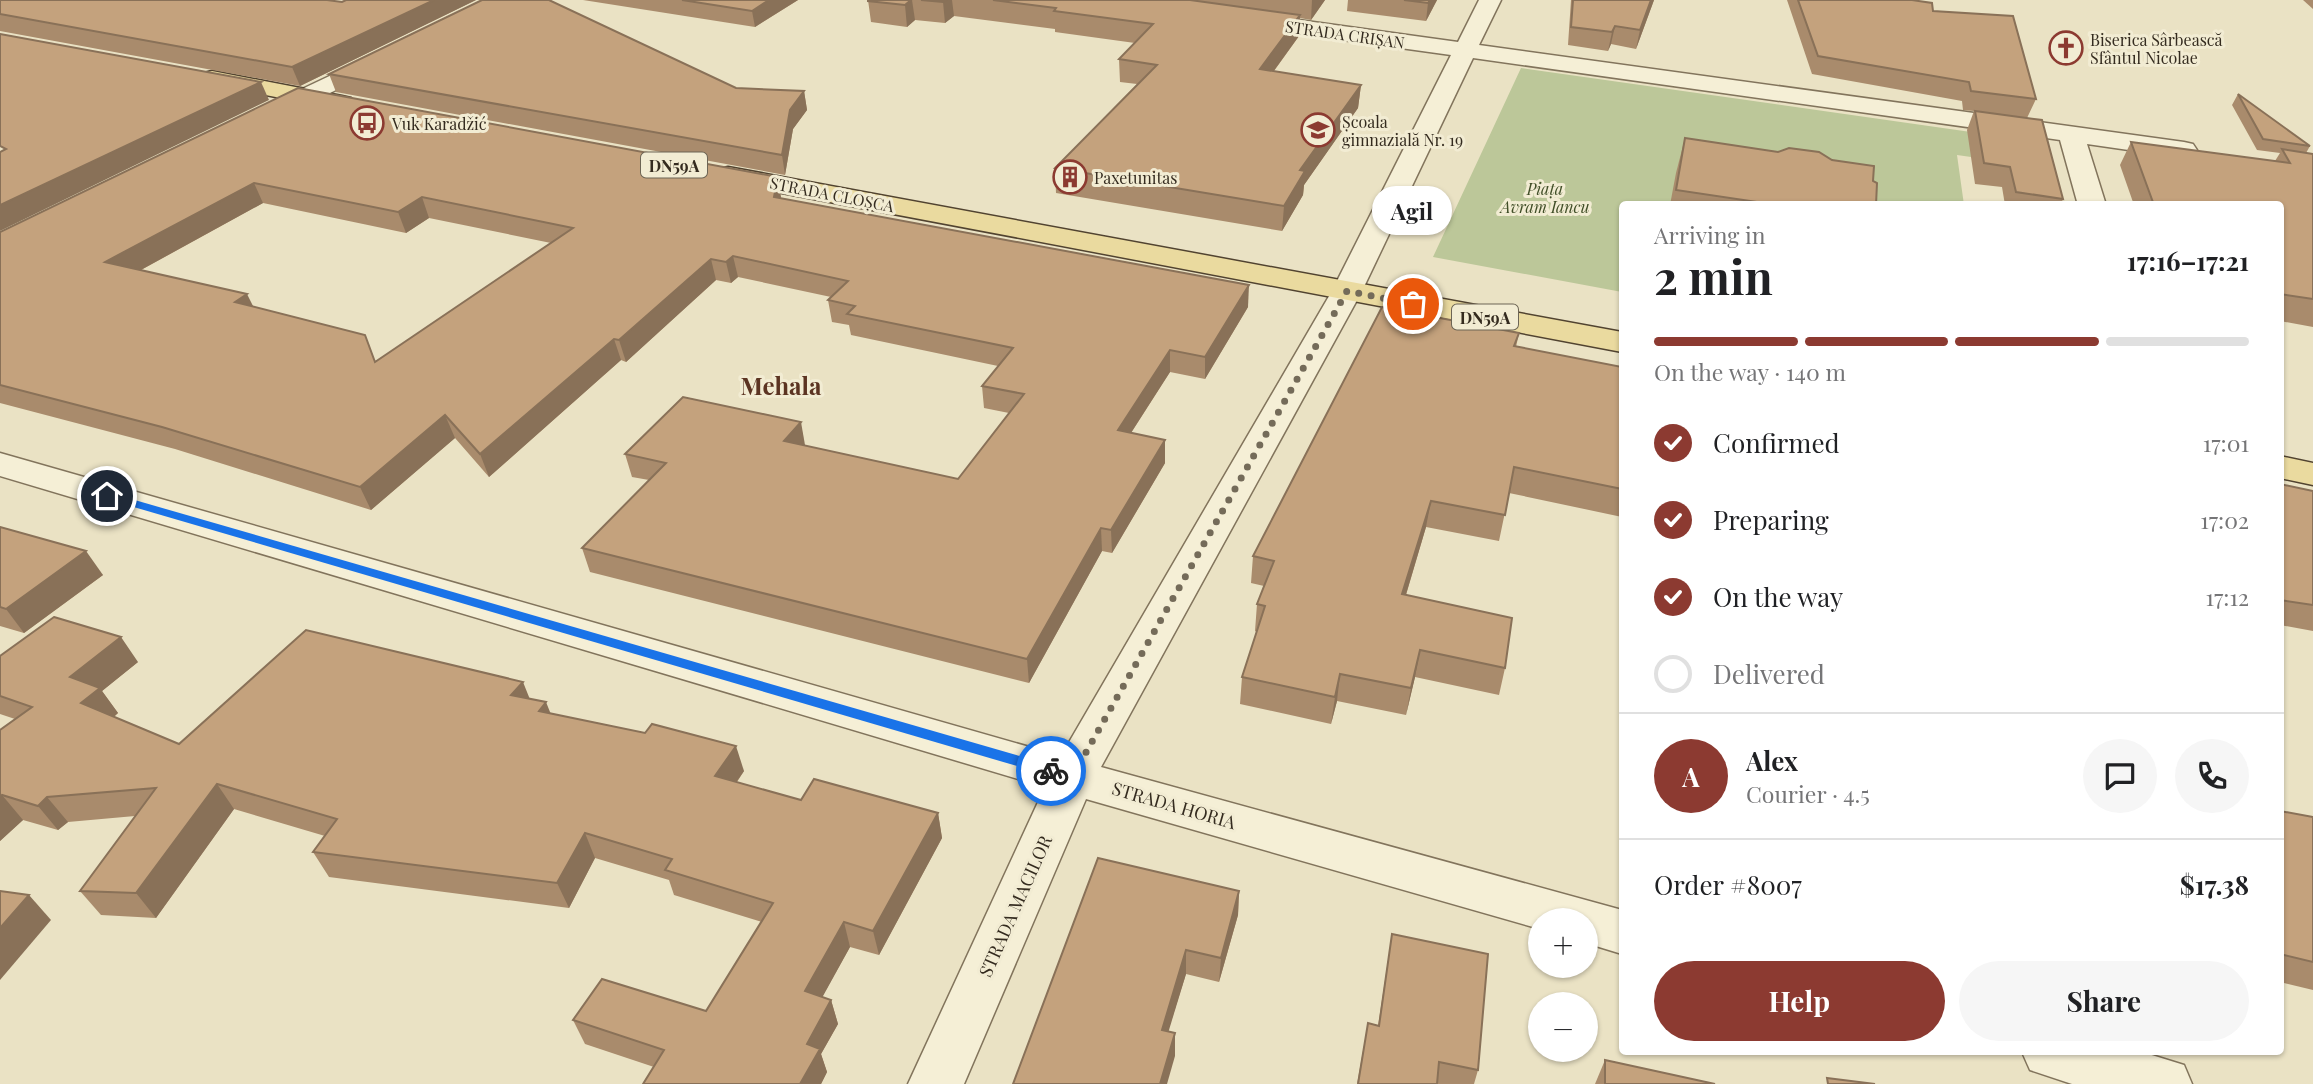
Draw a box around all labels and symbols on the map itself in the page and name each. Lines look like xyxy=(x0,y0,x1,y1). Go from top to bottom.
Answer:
street label: STRADA CRIȘAN xyxy=(1284,15,1406,54)
church icon: Biserica Sârbească Sfântul Nicolae xyxy=(2047,29,2085,67)
place label: Biserica Sârbească Sfântul Nicolae xyxy=(2090,29,2223,68)
bus stop icon: Vuk Karadžić xyxy=(348,104,386,142)
school or university icon: Școala gimnazială Nr. 19 xyxy=(1299,111,1337,149)
place label: Școala gimnazială Nr. 19 xyxy=(1342,111,1463,150)
place label: Vuk Karadžić xyxy=(391,113,487,134)
road number: DN59A xyxy=(641,153,707,178)
building icon: Paxetunitas xyxy=(1051,158,1089,196)
place label: Paxetunitas xyxy=(1094,167,1177,188)
street label: STRADA CLOȘCA xyxy=(768,172,897,217)
park label: Piața Avram Iancu xyxy=(1498,178,1590,217)
callout: Agil xyxy=(1373,185,1453,234)
pin xyxy=(1383,274,1443,334)
road number: DN59A xyxy=(1452,304,1518,330)
district label: Mehala xyxy=(741,369,822,401)
pin xyxy=(77,466,137,526)
courier xyxy=(1016,736,1086,806)
street label: STRADA HORIA xyxy=(1109,776,1239,834)
street label: STRADA MACILOR xyxy=(973,831,1057,981)

